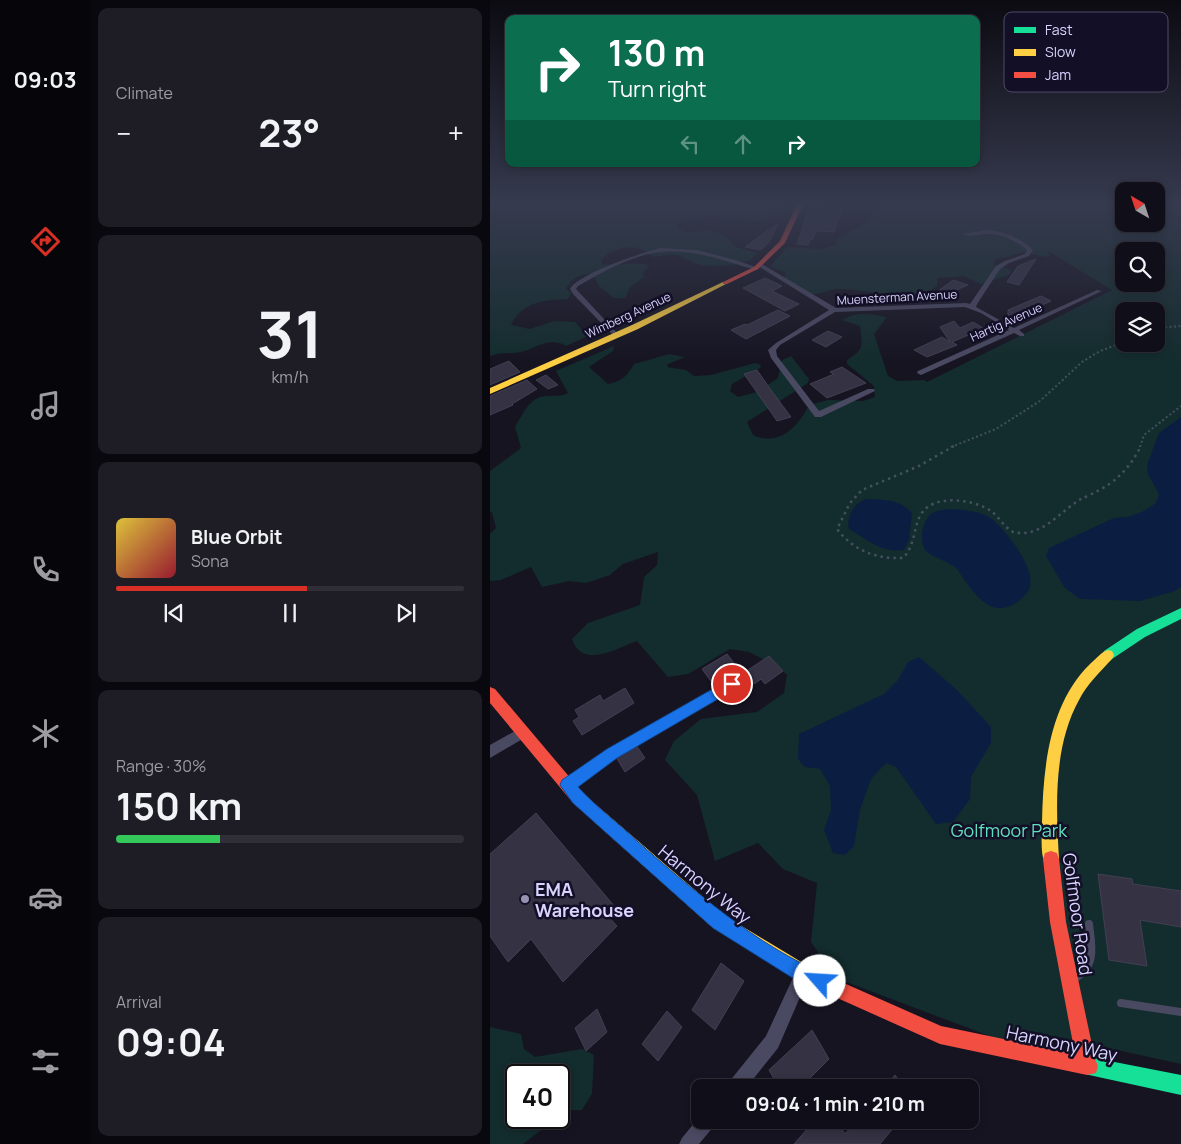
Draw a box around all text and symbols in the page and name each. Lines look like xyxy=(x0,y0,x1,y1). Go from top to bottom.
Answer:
legend xyxy=(1004,12,1168,92)
text: Fast xyxy=(1045,20,1073,39)
text: 130 m xyxy=(608,29,705,77)
icon: right xyxy=(525,35,590,100)
text: Slow xyxy=(1045,42,1076,61)
text: 09:03 xyxy=(14,65,76,95)
text: Jam xyxy=(1045,65,1071,84)
text: Turn right xyxy=(608,74,706,104)
text: Climate xyxy=(116,82,173,104)
text: 23° xyxy=(259,106,320,158)
text: − xyxy=(116,114,131,152)
text: + xyxy=(448,114,464,152)
icon: left xyxy=(676,130,704,158)
icon: ahead xyxy=(729,130,757,158)
icon: right xyxy=(782,130,810,158)
north arrow xyxy=(1115,182,1165,232)
map controls xyxy=(1115,182,1165,352)
icon: directions xyxy=(28,224,63,259)
button: search xyxy=(1115,242,1165,292)
street label: Muensterman Avenue xyxy=(836,285,958,309)
street label: Wimberg Avenue xyxy=(582,288,674,342)
text: 31 xyxy=(257,289,323,378)
street label: Hartig Avenue xyxy=(967,298,1045,346)
button: layers xyxy=(1115,302,1165,352)
text: km/h xyxy=(271,366,309,388)
icon: music xyxy=(28,388,63,423)
text: Blue Orbit xyxy=(191,524,283,550)
text: Sona xyxy=(191,550,229,572)
icon: phone xyxy=(28,552,63,587)
icon: previous xyxy=(160,599,188,627)
icon: pause xyxy=(276,599,304,627)
icon: next xyxy=(392,599,420,627)
pin xyxy=(711,663,753,705)
icon: arrive xyxy=(718,670,746,698)
icon: climate xyxy=(28,716,63,751)
text: Range · 30% xyxy=(116,755,206,777)
text: 150 km xyxy=(116,779,242,831)
park label: Golfmoor Park xyxy=(951,818,1068,842)
street label: Harmony Way xyxy=(654,839,757,929)
street label: Golfmoor Road xyxy=(1058,851,1098,977)
place label: EMA Warehouse xyxy=(535,877,634,922)
icon: car xyxy=(28,880,63,915)
marker: EMA Warehouse xyxy=(519,893,531,905)
position arrow xyxy=(793,954,845,1006)
text: Arrival xyxy=(116,991,162,1013)
text: 09:04 xyxy=(116,1015,226,1067)
street label: Harmony Way xyxy=(1004,1020,1120,1067)
icon: filters xyxy=(28,1044,63,1079)
speed limit sign: 40 xyxy=(505,1064,570,1129)
text: 09:04 · 1 min · 210 m xyxy=(745,1091,925,1117)

